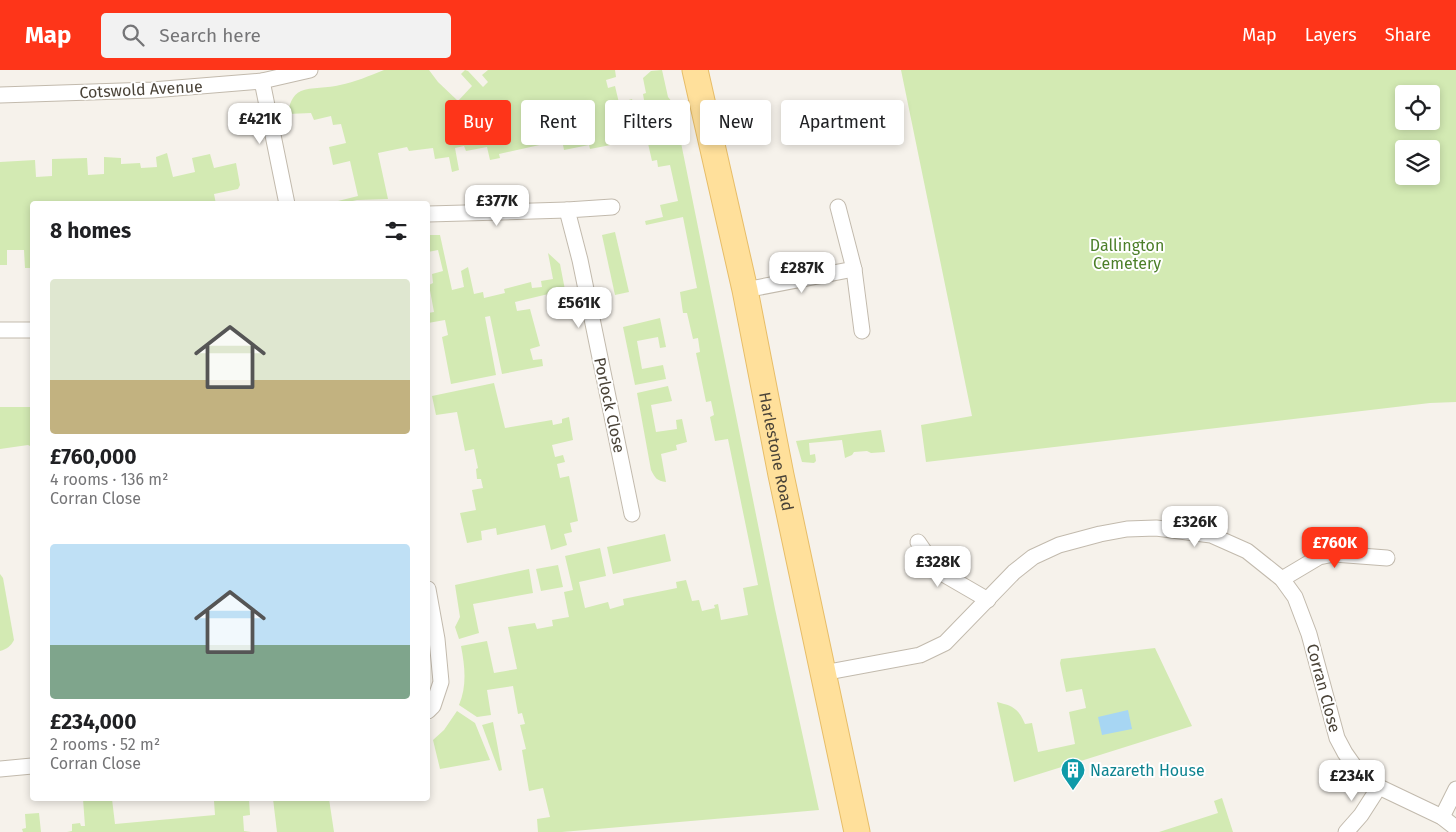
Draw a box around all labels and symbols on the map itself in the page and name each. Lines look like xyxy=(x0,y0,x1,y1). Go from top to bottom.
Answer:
street label: Cotswold Avenue xyxy=(79,77,203,102)
pin: £421K xyxy=(225,102,295,145)
pin: £377K xyxy=(462,184,532,227)
park label: Dallington Cemetery xyxy=(1090,236,1164,273)
pin: £287K xyxy=(767,252,837,294)
pin: £561K xyxy=(544,286,614,329)
street label: Porlock Close xyxy=(590,356,629,455)
street label: Harlestone Road xyxy=(755,390,797,513)
pin: £326K xyxy=(1160,506,1230,548)
pin: £760K xyxy=(1300,526,1370,569)
pin: £328K xyxy=(903,546,973,588)
street label: Corran Close xyxy=(1303,642,1344,735)
building icon: Nazareth House xyxy=(1060,757,1086,791)
pin: £234K xyxy=(1317,760,1387,802)
place label: Nazareth House xyxy=(1090,761,1205,780)

